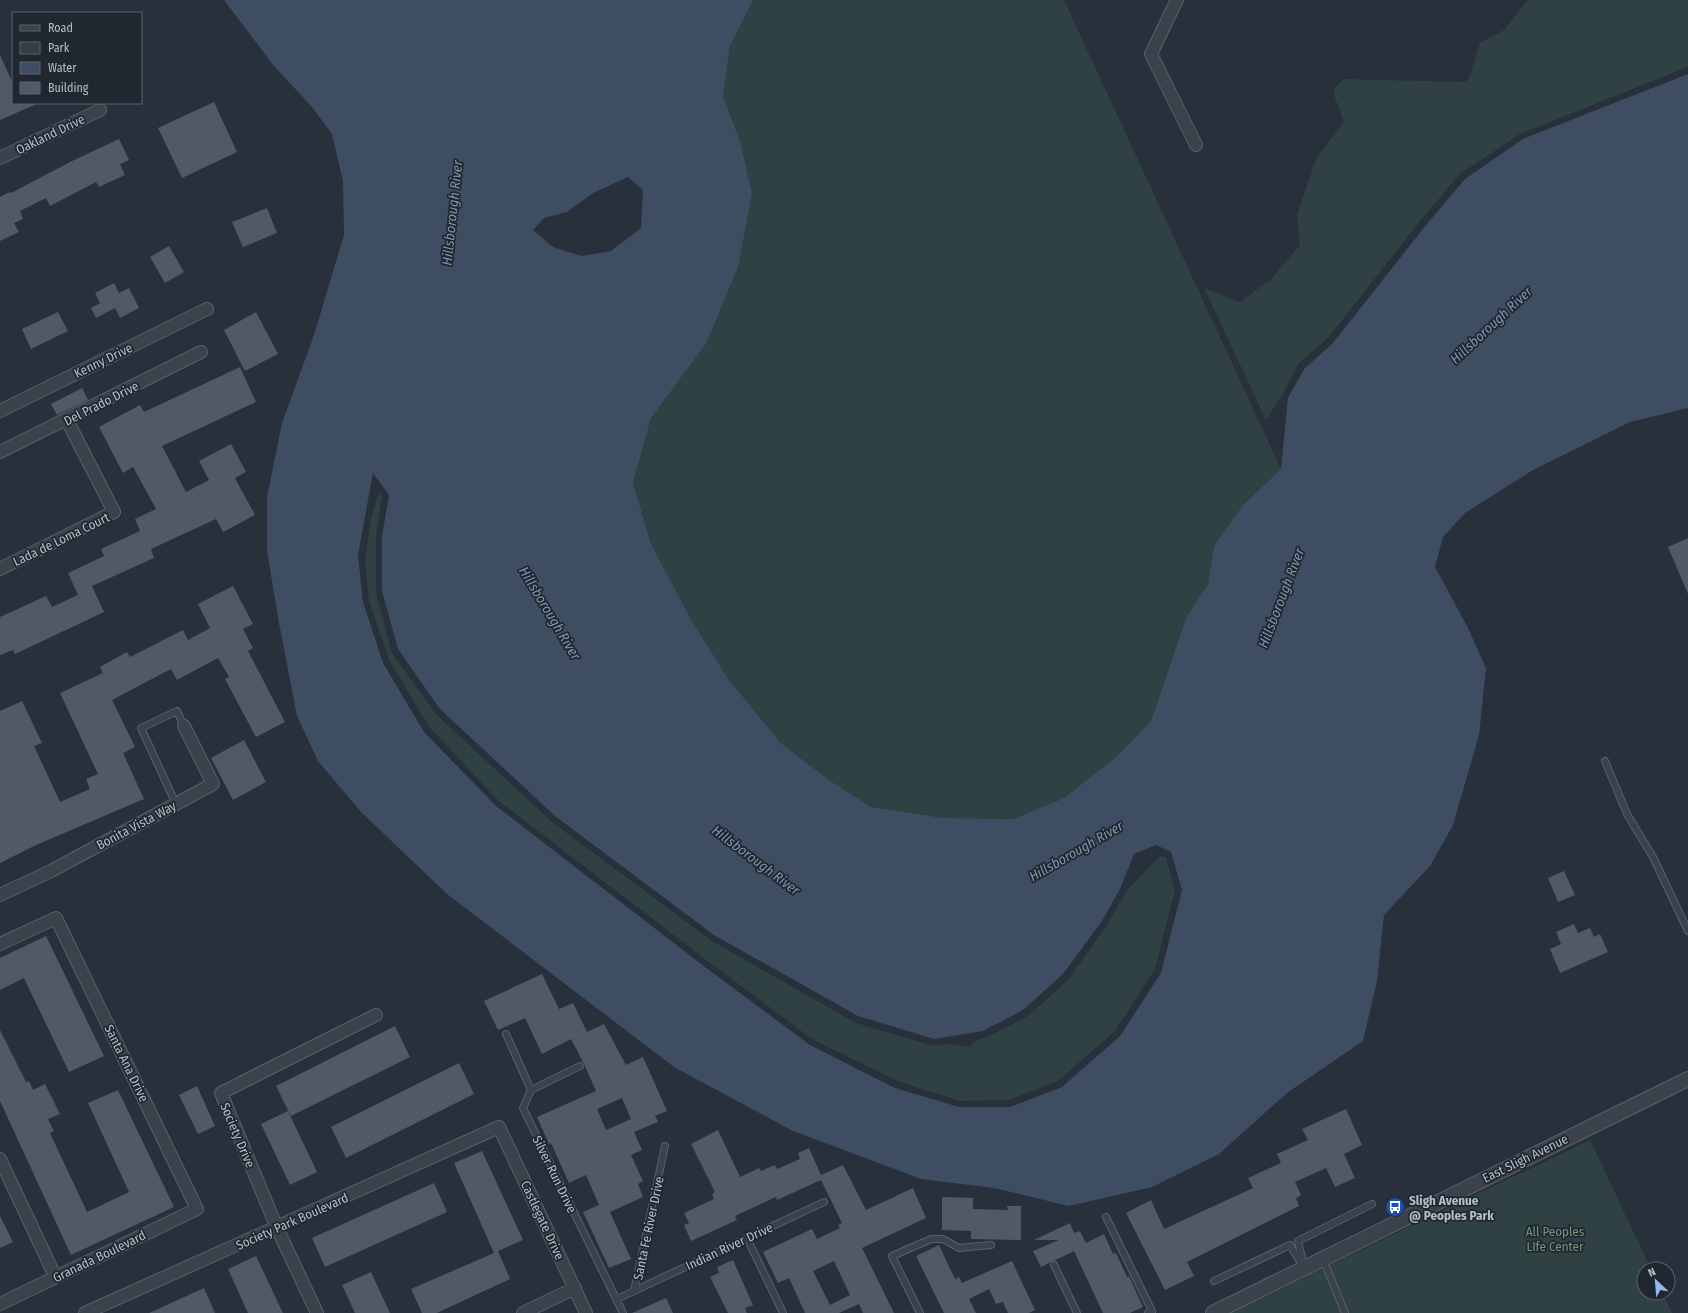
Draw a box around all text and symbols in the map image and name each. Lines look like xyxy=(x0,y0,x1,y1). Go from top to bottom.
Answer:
legend xyxy=(12,12,142,104)
text: Road xyxy=(48,21,73,35)
text: Park xyxy=(48,41,70,55)
text: Water xyxy=(48,61,77,75)
text: Building xyxy=(48,81,89,95)
street label: Oakland Drive xyxy=(13,111,87,158)
water label: Hillsborough River xyxy=(439,158,467,266)
water label: Hillsborough River xyxy=(1447,282,1537,368)
street label: Kenny Drive xyxy=(72,340,135,381)
street label: Del Prado Drive xyxy=(61,378,141,429)
street label: Lada de Loma Court xyxy=(11,509,113,569)
water label: Hillsborough River xyxy=(1255,545,1309,651)
water label: Hillsborough River xyxy=(515,564,585,664)
street label: Bonita Vista Way xyxy=(94,798,179,853)
water label: Hillsborough River xyxy=(1026,817,1127,885)
water label: Hillsborough River xyxy=(708,822,804,900)
street label: Santa Ana Drive xyxy=(101,1022,152,1104)
street label: Society Drive xyxy=(217,1100,258,1170)
street label: East Sligh Avenue xyxy=(1480,1131,1570,1186)
street label: Silver Run Drive xyxy=(529,1133,580,1215)
street label: Santa Fe River Drive xyxy=(630,1175,667,1281)
street label: Castlegate Drive xyxy=(518,1178,567,1262)
street label: Society Park Boulevard xyxy=(234,1190,351,1253)
place label: Sligh Avenue @ Peoples Park xyxy=(1409,1193,1494,1223)
bus stop icon: Sligh Avenue @ Peoples Park xyxy=(1384,1196,1406,1218)
street label: Indian River Drive xyxy=(683,1220,775,1273)
park label: All Peoples LIfe Center xyxy=(1526,1224,1585,1254)
street label: Granada Boulevard xyxy=(50,1228,148,1285)
north arrow xyxy=(1636,1261,1676,1301)
text: N xyxy=(1646,1265,1658,1280)

